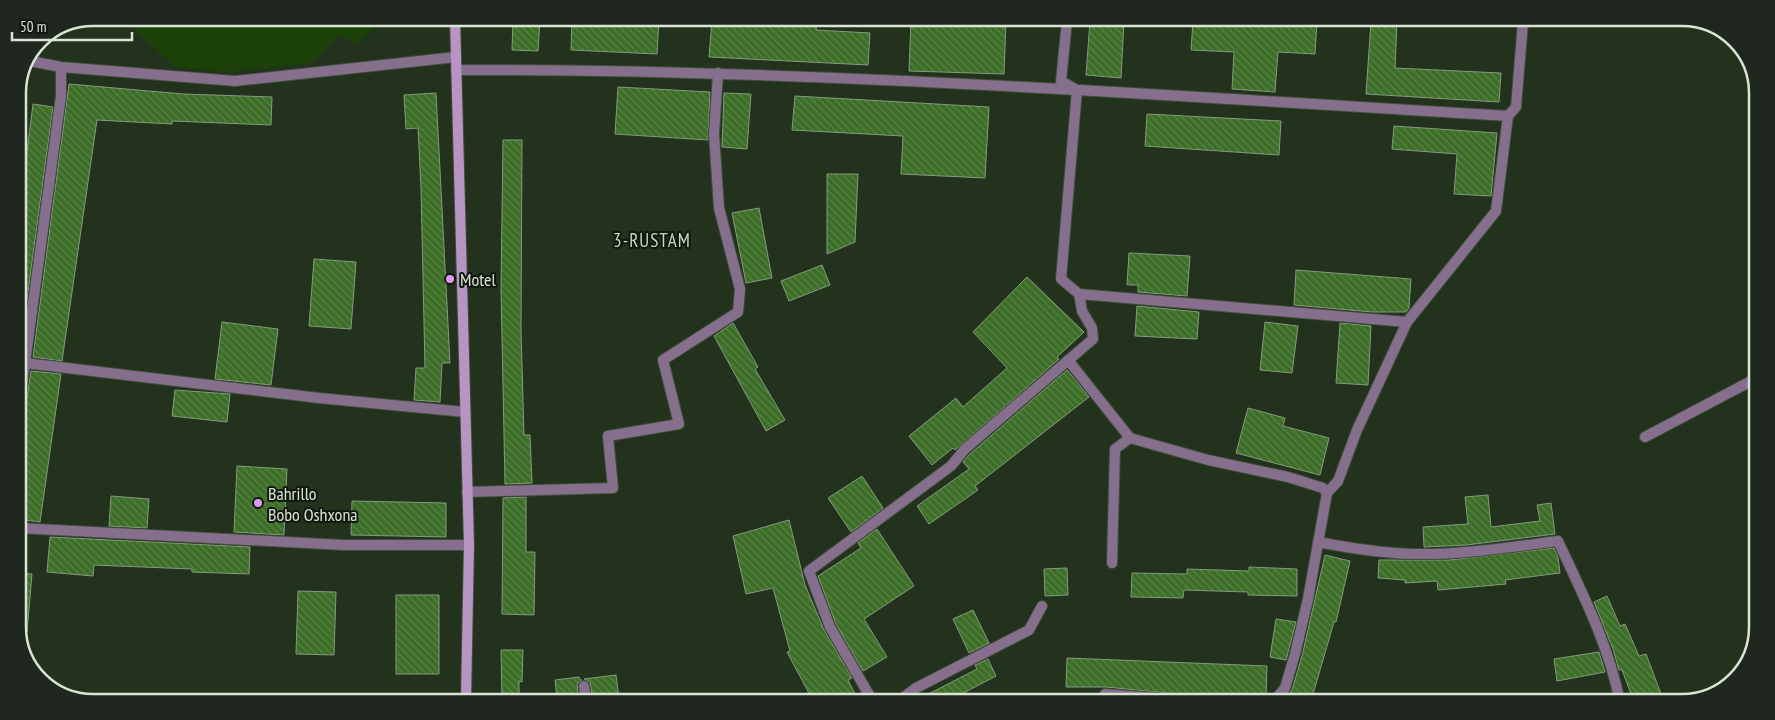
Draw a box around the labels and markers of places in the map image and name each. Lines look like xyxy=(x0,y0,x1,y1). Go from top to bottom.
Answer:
place label: Motel xyxy=(460,268,496,291)
marker: Motel xyxy=(444,273,456,285)
place label: Bahrillo Bobo Oshxona xyxy=(268,482,358,526)
marker: Bahrillo Bobo Oshxona xyxy=(252,497,264,509)

